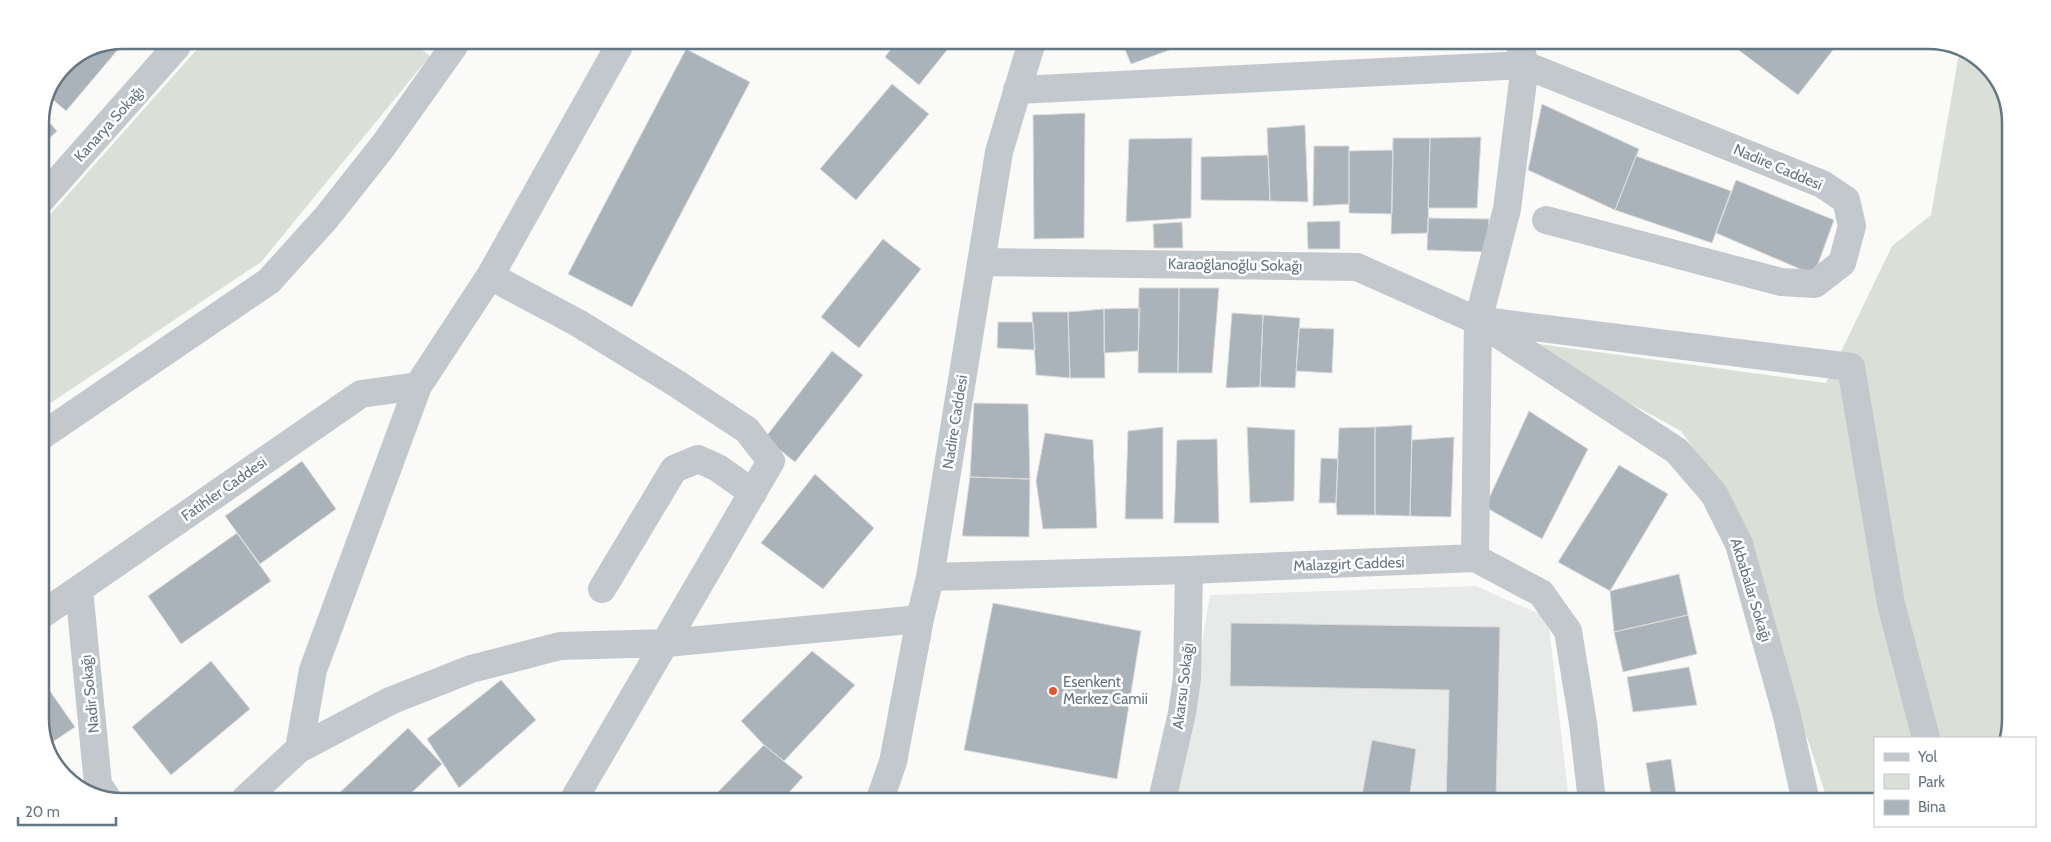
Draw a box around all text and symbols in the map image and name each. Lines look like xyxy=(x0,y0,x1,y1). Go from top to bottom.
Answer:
street label: Kanarya Sokağı xyxy=(70,82,148,166)
street label: Nadire Caddesi xyxy=(1731,140,1825,194)
street label: Karaoğlanoğlu Sokağı xyxy=(1168,255,1302,275)
street label: Nadire Caddesi xyxy=(939,374,971,470)
street label: Fatihler Caddesi xyxy=(178,453,270,525)
street label: Akbabalar Sokağı xyxy=(1727,536,1775,644)
street label: Malazgirt Caddesi xyxy=(1293,553,1405,575)
street label: Akarsu Sokağı xyxy=(1169,642,1197,730)
street label: Nadir Sokağı xyxy=(77,654,103,734)
place label: Esenkent Merkez Camii xyxy=(1063,673,1148,708)
marker: Esenkent Merkez Camii xyxy=(1047,685,1059,697)
legend xyxy=(1874,737,2036,827)
text: Yol xyxy=(1917,748,1937,766)
text: Park xyxy=(1918,773,1945,791)
scale bar xyxy=(18,794,115,826)
text: Bina xyxy=(1918,798,1946,816)
text: 20 m xyxy=(25,803,60,821)

